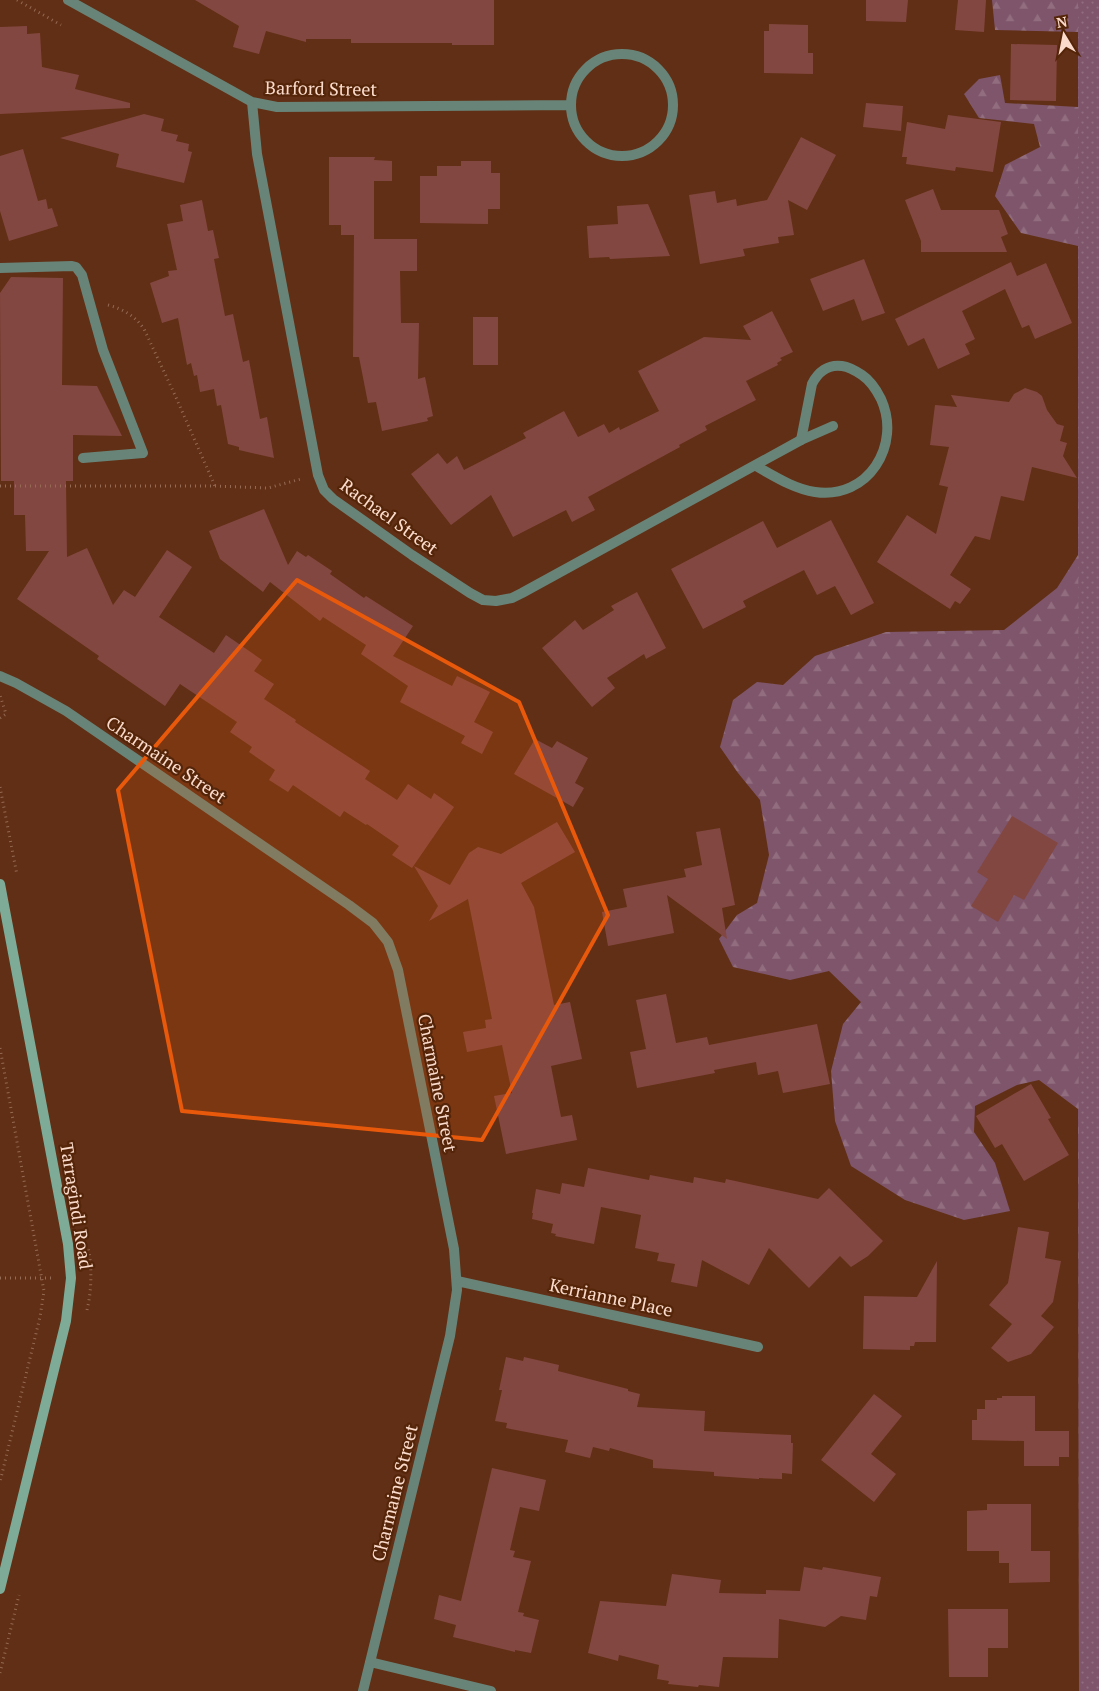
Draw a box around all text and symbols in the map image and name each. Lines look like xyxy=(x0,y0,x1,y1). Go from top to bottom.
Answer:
north arrow xyxy=(1039,10,1089,60)
text: N xyxy=(1055,11,1069,32)
street label: Barford Street xyxy=(265,75,378,101)
street label: Rachael Street xyxy=(336,473,444,560)
street label: Charmaine Street xyxy=(102,710,232,809)
street label: Charmaine Street xyxy=(413,1012,463,1154)
street label: Tarragindi Road xyxy=(55,1141,99,1271)
street label: Kerrianne Place xyxy=(547,1272,675,1322)
street label: Charmaine Street xyxy=(365,1421,423,1564)

